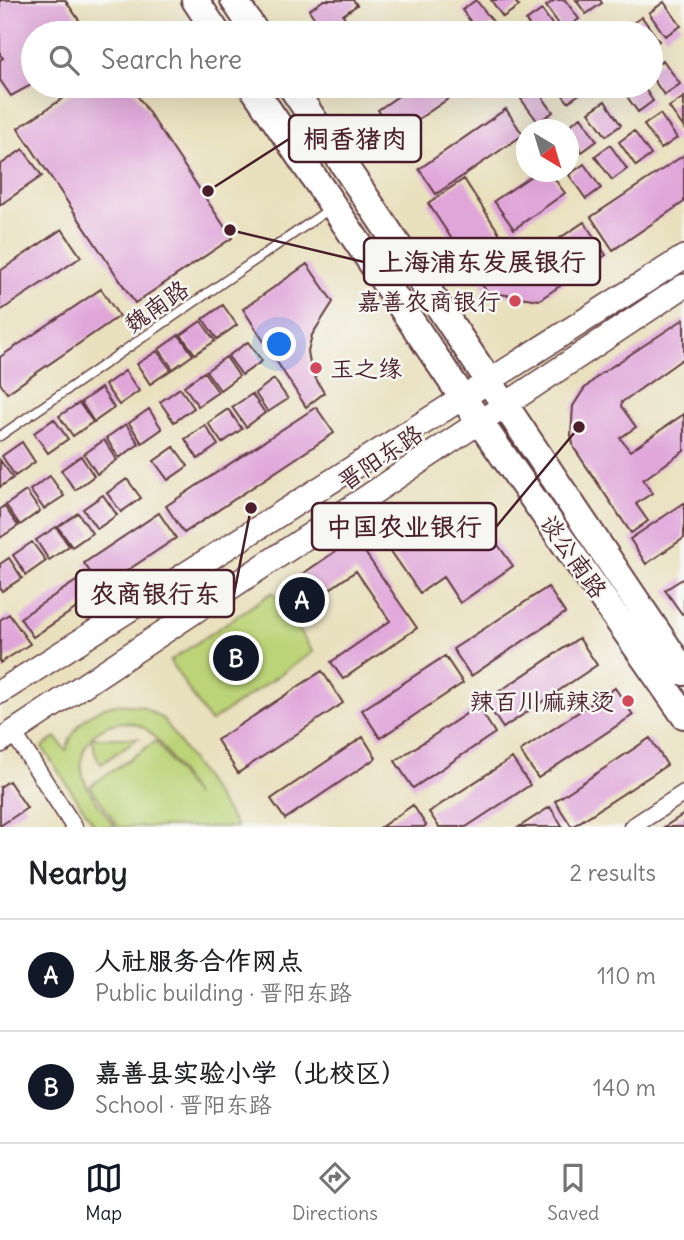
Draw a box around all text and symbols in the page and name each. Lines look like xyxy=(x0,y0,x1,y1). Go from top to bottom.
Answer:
search box xyxy=(21,21,663,98)
icon: search xyxy=(45,41,83,79)
text: Search here xyxy=(101,43,242,76)
callout: 桐香猪肉 xyxy=(289,115,421,162)
north arrow xyxy=(516,119,579,182)
text: 桐香猪肉 xyxy=(303,122,407,155)
callout: 上海浦东发展银行 xyxy=(364,238,600,285)
text: 上海浦东发展银行 xyxy=(378,245,586,278)
street label: 魏南路 xyxy=(118,273,194,339)
place label: 嘉善农商银行 xyxy=(357,286,501,316)
marker: 嘉善农商银行 xyxy=(507,293,523,309)
your location xyxy=(262,327,296,361)
place label: 玉之缘 xyxy=(330,353,402,383)
marker: 玉之缘 xyxy=(308,360,324,376)
street label: 晋阳东路 xyxy=(332,418,428,496)
callout: 中国农业银行 xyxy=(312,503,496,550)
street label: 谈公南路 xyxy=(534,508,614,604)
text: 中国农业银行 xyxy=(326,510,482,543)
callout: 农商银行东 xyxy=(76,570,234,617)
pin: A xyxy=(279,574,325,626)
text: 农商银行东 xyxy=(90,577,220,610)
pin: B xyxy=(213,632,259,684)
place label: 辣百川麻辣烫 xyxy=(470,686,614,716)
marker: 辣百川麻辣烫 xyxy=(620,693,636,709)
text: Nearby xyxy=(28,854,128,892)
text: 2 results xyxy=(570,858,656,887)
text: 人社服务合作网点 xyxy=(95,944,303,977)
text: A xyxy=(44,961,58,990)
text: 110 m xyxy=(597,961,656,990)
text: Public building · 晋阳东路 xyxy=(95,978,352,1007)
text: 嘉善县实验小学（北校区） xyxy=(95,1056,407,1089)
text: B xyxy=(43,1073,59,1102)
text: 140 m xyxy=(593,1073,656,1102)
text: School · 晋阳东路 xyxy=(95,1090,272,1119)
tab: Map xyxy=(85,1159,123,1225)
tab: Directions xyxy=(292,1159,378,1225)
tab: Saved xyxy=(547,1159,599,1225)

